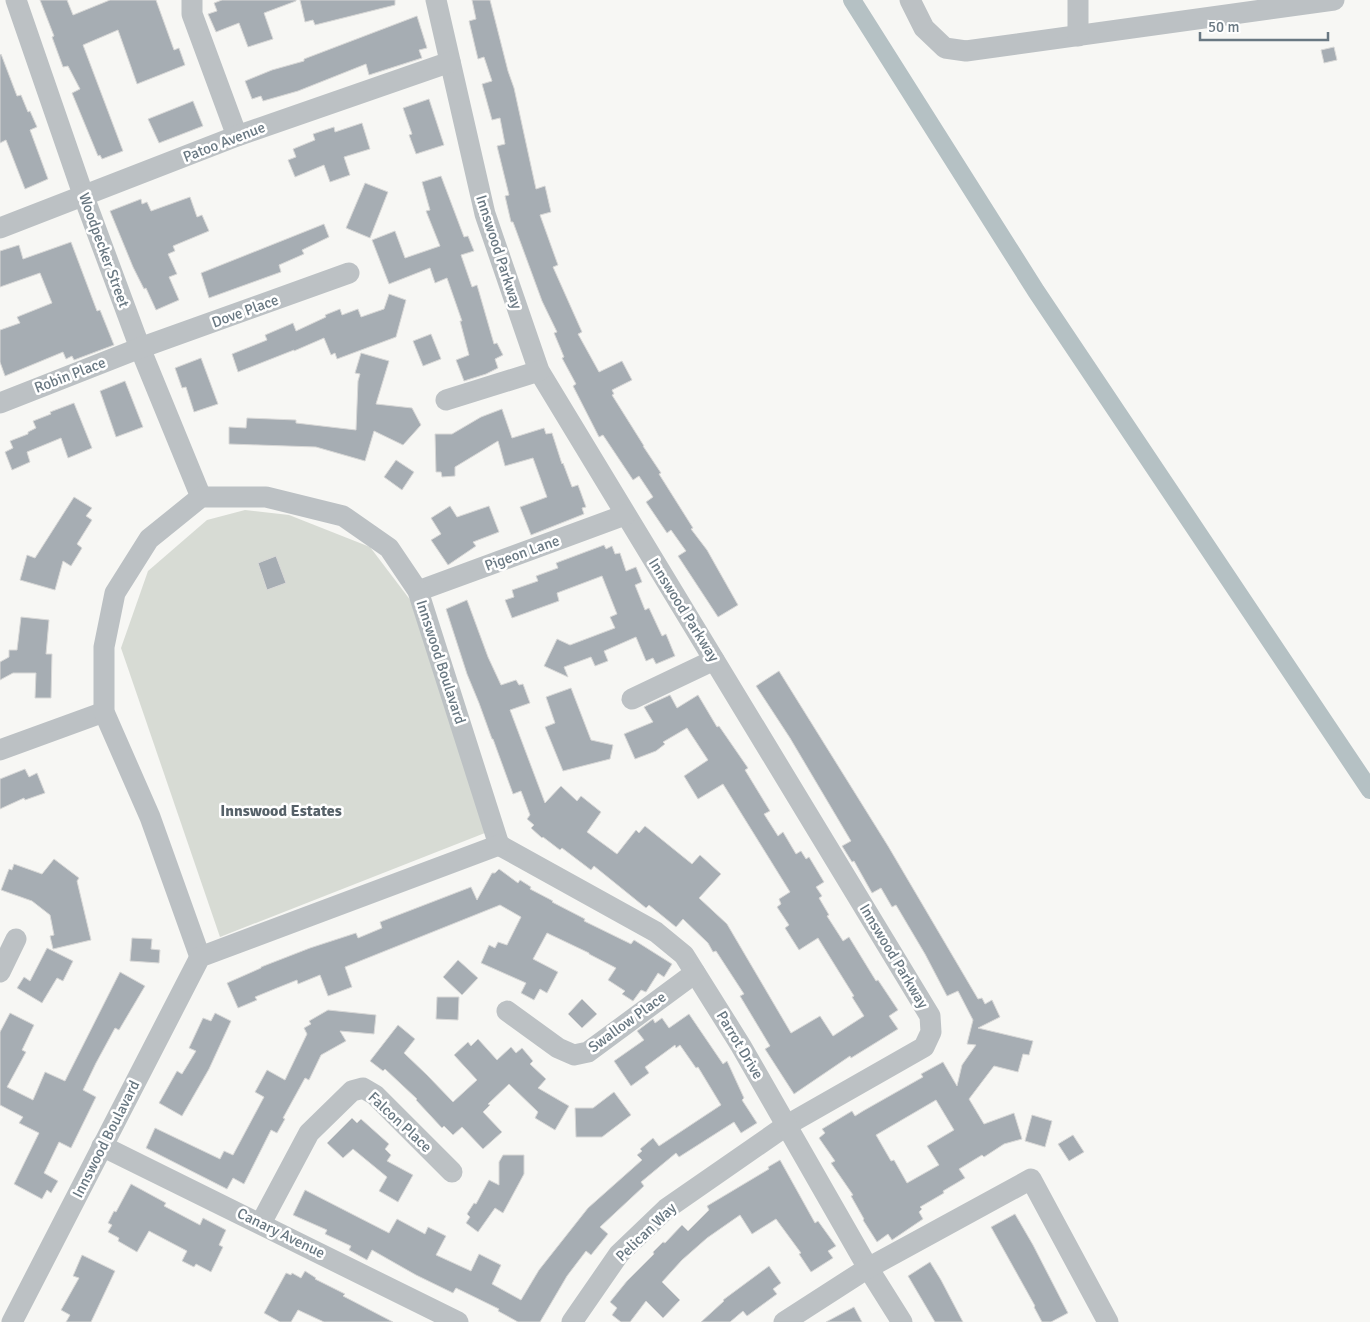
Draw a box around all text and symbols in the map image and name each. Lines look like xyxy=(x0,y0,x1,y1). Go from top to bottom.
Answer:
scale bar xyxy=(1200,10,1328,42)
text: 50 m xyxy=(1208,18,1239,36)
street label: Patoo Avenue xyxy=(180,118,268,166)
street label: Woodpecker Street xyxy=(75,190,133,310)
street label: Innswood Parkway xyxy=(472,193,526,311)
street label: Dove Place xyxy=(209,291,281,331)
street label: Robin Place xyxy=(32,353,108,397)
street label: Pigeon Lane xyxy=(482,531,562,575)
street label: Innswood Parkway xyxy=(645,555,723,665)
street label: Innswood Boulavard xyxy=(412,598,470,726)
district label: Innswood Estates xyxy=(220,801,342,821)
street label: Innswood Parkway xyxy=(856,900,932,1012)
street label: Swallow Place xyxy=(585,988,669,1056)
street label: Parrot Drive xyxy=(713,1008,767,1082)
street label: Innswood Boulavard xyxy=(69,1077,143,1201)
street label: Falcon Place xyxy=(364,1088,436,1156)
street label: Pelican Way xyxy=(612,1199,680,1265)
street label: Canary Avenue xyxy=(234,1204,328,1262)

